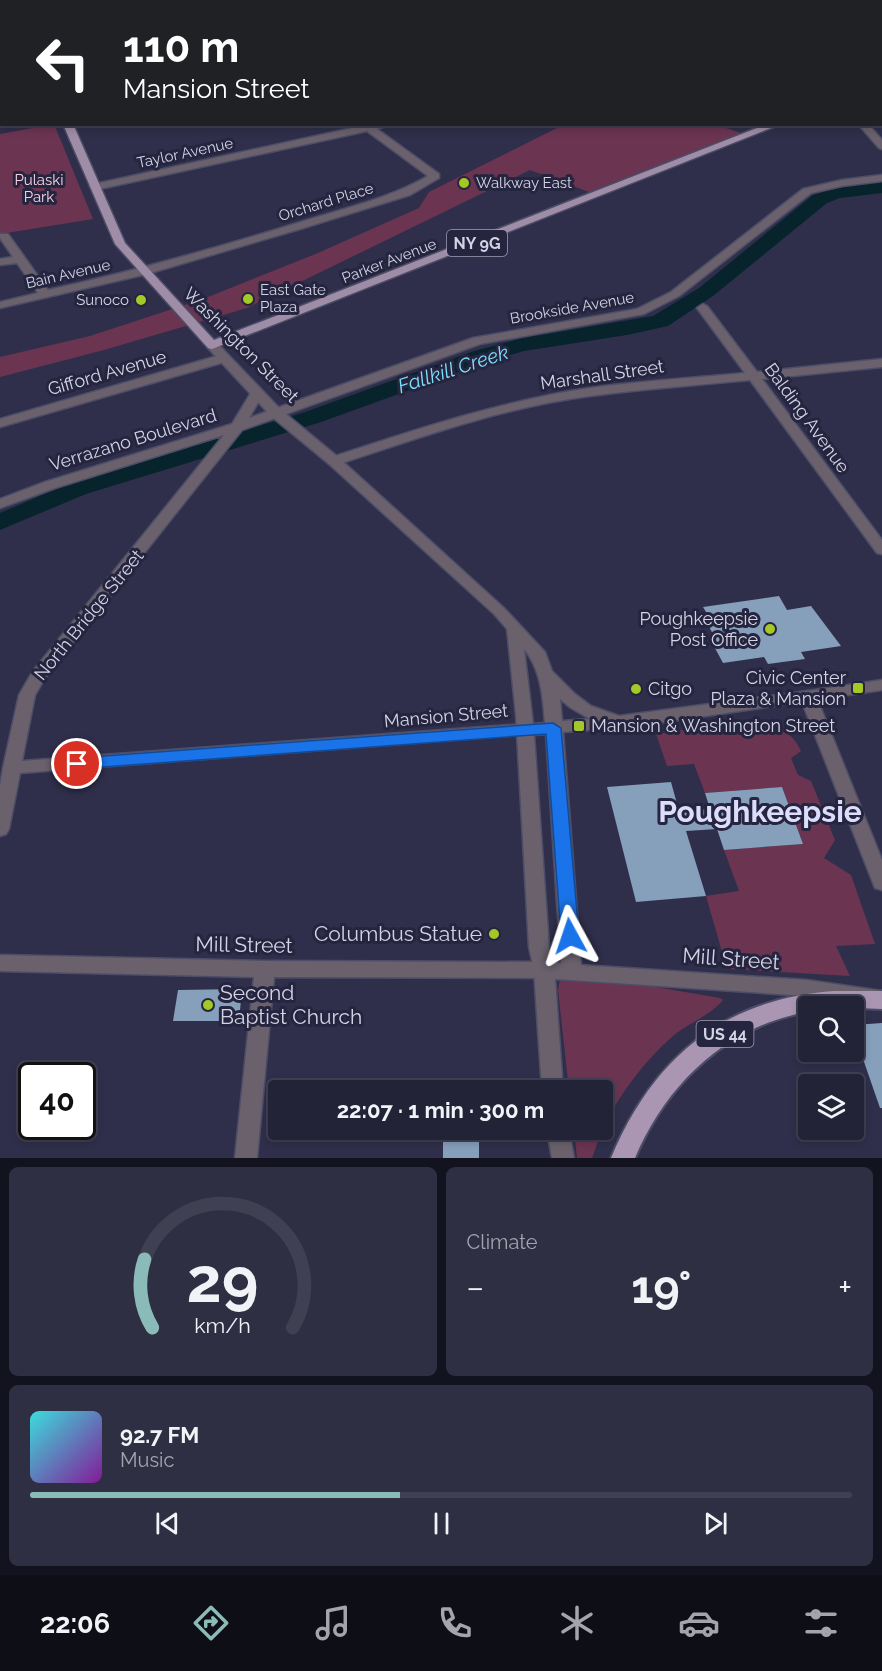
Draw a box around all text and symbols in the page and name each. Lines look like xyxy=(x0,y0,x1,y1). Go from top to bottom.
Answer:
text: 110 m xyxy=(123,23,239,72)
icon: left xyxy=(24,24,102,102)
text: Mansion Street xyxy=(123,73,309,104)
street label: Taylor Avenue xyxy=(135,134,235,172)
park label: Pulaski Park xyxy=(15,171,63,206)
place label: Walkway East xyxy=(476,174,572,192)
marker: Walkway East xyxy=(457,176,471,190)
street label: Orchard Place xyxy=(276,179,376,225)
road number: NY 9G xyxy=(447,230,507,256)
street label: Parker Avenue xyxy=(339,235,439,287)
street label: Bain Avenue xyxy=(24,255,112,292)
place label: East Gate Plaza xyxy=(260,281,326,316)
street label: Washington Street xyxy=(179,283,303,407)
street label: Brookside Avenue xyxy=(509,288,636,328)
place label: Sunoco xyxy=(76,291,129,309)
marker: East Gate Plaza xyxy=(241,292,255,306)
marker: Sunoco xyxy=(134,293,148,307)
water label: Fallkill Creek xyxy=(395,340,512,398)
street label: Gifford Avenue xyxy=(45,345,169,399)
street label: Marshall Street xyxy=(539,355,665,394)
street label: Balding Avenue xyxy=(761,359,855,477)
street label: Verrazano Boulevard xyxy=(47,404,219,475)
street label: North Bridge Street xyxy=(30,545,148,684)
place label: Poughkeepsie Post Office xyxy=(639,608,758,650)
marker: Poughkeepsie Post Office xyxy=(763,622,777,636)
place label: Civic Center Plaza & Mansion xyxy=(710,667,847,709)
place label: Citgo xyxy=(648,678,692,699)
marker: Civic Center Plaza & Mansion xyxy=(851,681,865,695)
marker: Citgo xyxy=(629,682,643,696)
street label: Mansion Street xyxy=(383,700,509,731)
place label: Mansion & Washington Street xyxy=(591,715,835,736)
marker: Mansion & Washington Street xyxy=(572,719,586,733)
pin xyxy=(51,738,102,789)
icon: arrive xyxy=(60,747,93,780)
district label: Poughkeepsie xyxy=(658,794,862,829)
position arrow xyxy=(538,904,602,968)
place label: Columbus Statue xyxy=(314,921,482,946)
marker: Columbus Statue xyxy=(487,927,501,941)
street label: Mill Street xyxy=(195,931,293,958)
street label: Mill Street xyxy=(682,943,780,974)
place label: Second Baptist Church xyxy=(220,980,362,1029)
map controls xyxy=(798,996,864,1140)
button: search xyxy=(798,996,864,1062)
marker: Second Baptist Church xyxy=(201,998,215,1012)
road number: US 44 xyxy=(696,1021,754,1047)
speed limit sign: 40 xyxy=(18,1062,96,1140)
button: layers xyxy=(798,1074,864,1140)
text: 22:07 · 1 min · 300 m xyxy=(337,1097,544,1123)
text: Climate xyxy=(467,1230,538,1254)
text: 29 xyxy=(187,1243,259,1317)
text: 19° xyxy=(631,1261,691,1314)
text: − xyxy=(467,1268,484,1307)
text: + xyxy=(838,1268,852,1307)
text: km/h xyxy=(194,1314,251,1339)
text: 92.7 FM xyxy=(120,1422,199,1448)
text: Music xyxy=(120,1448,174,1472)
icon: previous xyxy=(151,1507,184,1540)
icon: pause xyxy=(425,1507,458,1540)
icon: next xyxy=(699,1507,732,1540)
icon: directions xyxy=(190,1602,232,1644)
icon: music xyxy=(312,1602,354,1644)
icon: phone xyxy=(434,1602,476,1644)
icon: climate xyxy=(556,1602,598,1644)
icon: car xyxy=(678,1602,720,1644)
icon: filters xyxy=(800,1602,842,1644)
text: 22:06 xyxy=(40,1608,110,1639)

